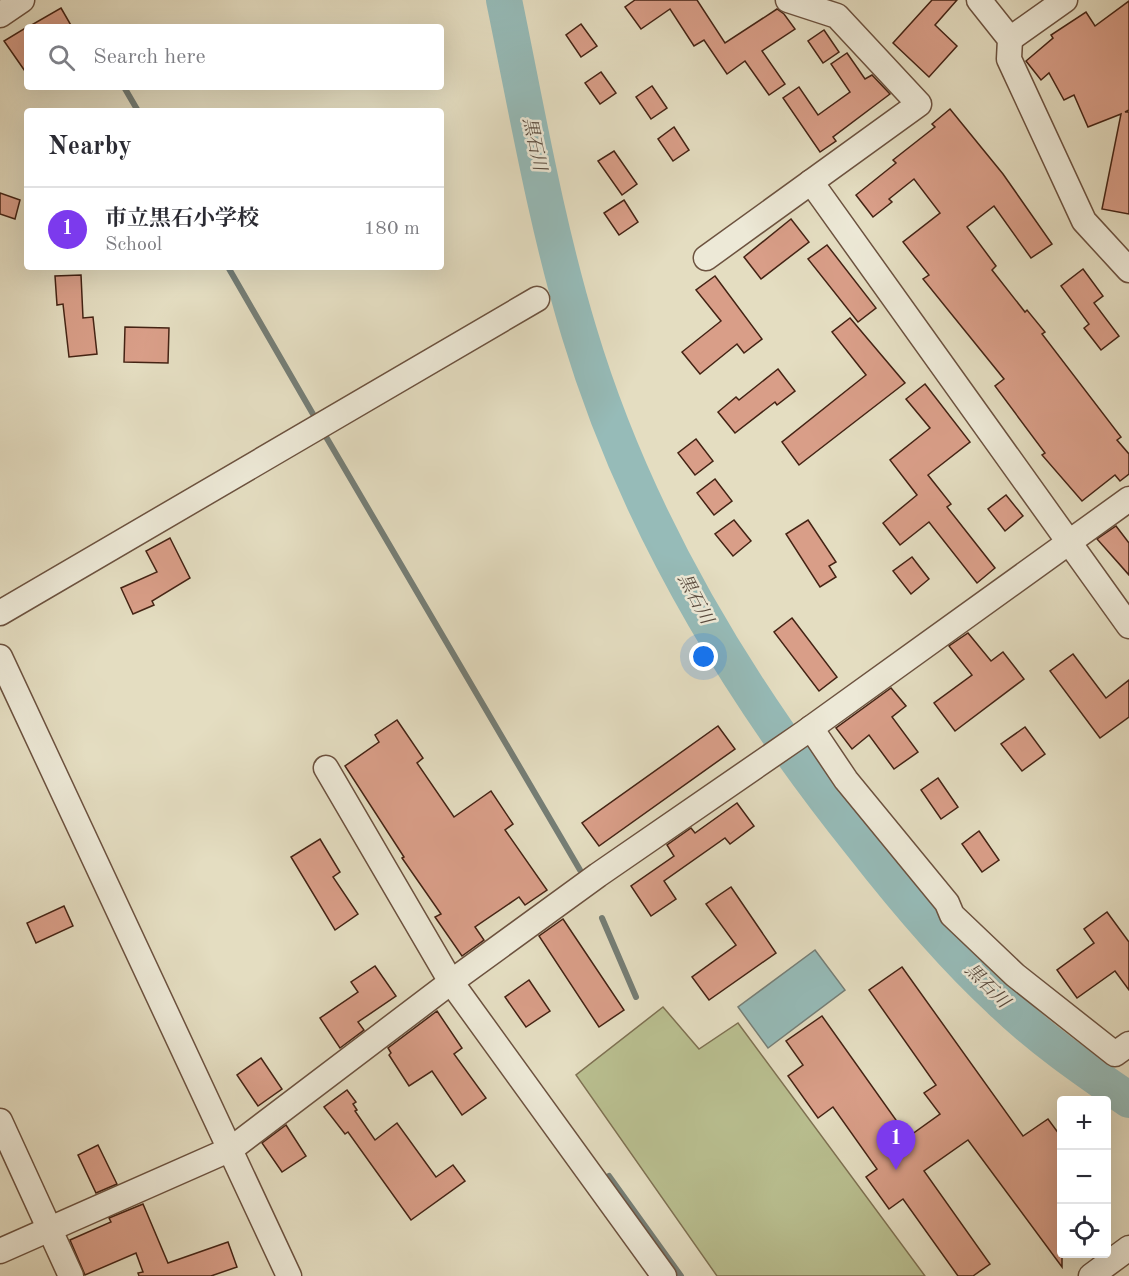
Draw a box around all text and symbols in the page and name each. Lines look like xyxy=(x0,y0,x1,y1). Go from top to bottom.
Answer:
search box xyxy=(24,24,444,90)
icon: search xyxy=(45,41,78,74)
text: Search here xyxy=(93,46,206,68)
water label: 黒石川 xyxy=(520,116,550,174)
text: Nearby xyxy=(48,134,132,160)
text: 市立黒石小学校 xyxy=(105,208,259,230)
text: 1 xyxy=(62,219,73,239)
text: 180 m xyxy=(364,219,420,239)
text: School xyxy=(105,235,162,255)
water label: 黒石川 xyxy=(674,570,717,629)
your location xyxy=(689,642,718,671)
water label: 黒石川 xyxy=(962,960,1015,1013)
map controls xyxy=(1057,1096,1111,1258)
button: + xyxy=(1057,1096,1111,1150)
pin: 1 xyxy=(876,1120,916,1170)
button: − xyxy=(1057,1150,1111,1204)
button: locate xyxy=(1057,1204,1111,1258)

